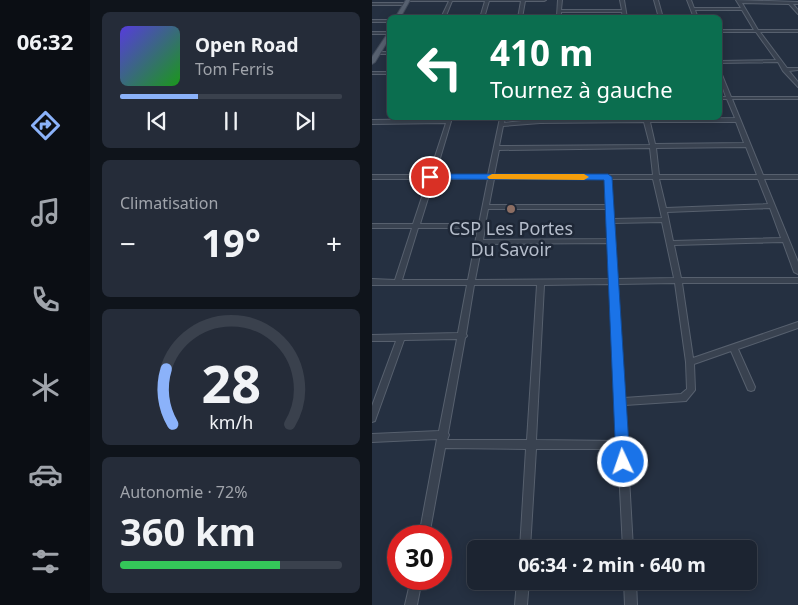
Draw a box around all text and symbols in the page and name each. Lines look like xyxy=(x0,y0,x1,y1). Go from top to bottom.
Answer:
text: 06:32 xyxy=(17,26,73,56)
text: 410 m xyxy=(490,29,593,76)
text: Open Road xyxy=(195,32,298,58)
icon: left xyxy=(407,35,472,100)
text: Tom Ferris xyxy=(195,58,274,80)
text: Tournez à gauche xyxy=(490,74,673,104)
icon: previous xyxy=(143,107,171,135)
icon: pause xyxy=(217,107,245,135)
icon: next xyxy=(291,107,319,135)
icon: directions xyxy=(28,108,63,143)
pin xyxy=(409,156,451,198)
icon: arrive xyxy=(416,163,444,191)
text: Climatisation xyxy=(120,192,218,214)
icon: music xyxy=(28,195,63,230)
marker: CSP Les Portes Du Savoir xyxy=(505,203,517,215)
text: 19° xyxy=(201,216,261,268)
place label: CSP Les Portes Du Savoir xyxy=(449,216,573,261)
text: − xyxy=(120,224,136,262)
text: + xyxy=(326,224,342,262)
icon: phone xyxy=(28,282,63,317)
text: 28 xyxy=(201,347,261,418)
icon: climate xyxy=(28,370,63,405)
text: km/h xyxy=(209,410,253,434)
position arrow xyxy=(596,435,648,487)
icon: car xyxy=(28,457,63,492)
text: Autonomie · 72% xyxy=(120,481,247,503)
text: 360 km xyxy=(120,505,256,557)
speed limit sign: 30 xyxy=(387,525,452,590)
icon: filters xyxy=(28,544,63,579)
text: 06:34 · 2 min · 640 m xyxy=(518,552,706,578)

